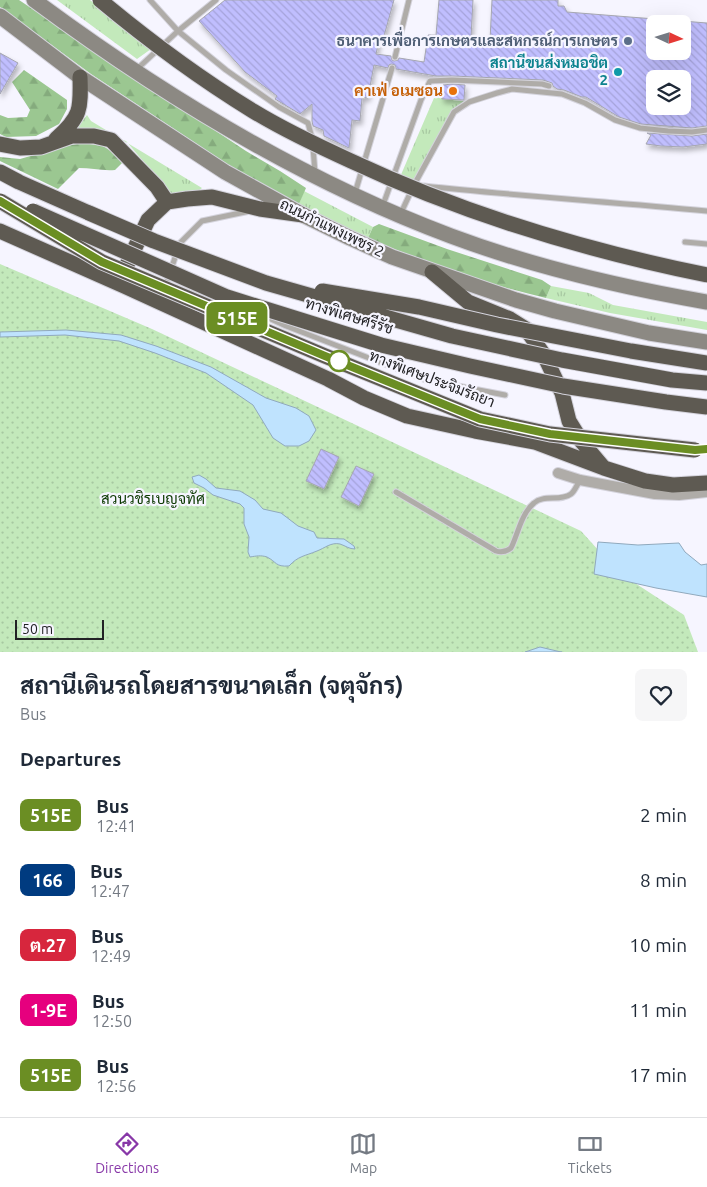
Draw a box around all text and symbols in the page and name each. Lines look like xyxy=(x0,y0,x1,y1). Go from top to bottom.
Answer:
north arrow xyxy=(646,15,691,60)
map controls xyxy=(646,15,691,115)
place label: ธนาคารเพื่อการเกษตรและสหกรณ์การเกษตร xyxy=(336,26,619,49)
marker: ธนาคารเพื่อการเกษตรและสหกรณ์การเกษตร xyxy=(622,35,634,47)
place label: สถานีขนส่งหมอชิต 2 xyxy=(490,53,608,88)
marker: สถานีขนส่งหมอชิต 2 xyxy=(612,66,624,78)
button: layers xyxy=(646,70,691,115)
place label: คาเฟ่ อเมซอน xyxy=(354,81,443,99)
marker: คาเฟ่ อเมซอน xyxy=(447,85,459,97)
street label: ถนนกำแพงเพชร 2 xyxy=(277,195,387,260)
street label: ทางพิเศษศรีรัช xyxy=(303,293,396,337)
line badge: 515E xyxy=(202,302,272,334)
text: 515E xyxy=(216,308,258,328)
street label: ทางพิเศษประจิมรัถยา xyxy=(367,347,497,410)
unlabelled marker xyxy=(328,350,350,372)
park label: สวนวชิรเบญจทัศ xyxy=(101,490,205,508)
scale bar xyxy=(15,617,104,640)
text: 50 m xyxy=(22,621,53,637)
button: heart xyxy=(635,669,687,721)
text: สถานีเดินรถโดยสารขนาดเล็ก (จตุจักร) xyxy=(20,672,404,699)
text: Bus xyxy=(20,705,46,723)
text: Departures xyxy=(20,748,121,770)
text: Bus xyxy=(96,795,129,817)
text: 2 min xyxy=(640,804,687,826)
text: 515E xyxy=(30,805,71,825)
text: 12:41 xyxy=(96,817,136,835)
text: Bus xyxy=(90,860,123,882)
text: 8 min xyxy=(640,869,687,891)
text: 166 xyxy=(32,870,63,890)
text: 12:47 xyxy=(90,882,130,900)
text: Bus xyxy=(91,925,124,947)
text: 10 min xyxy=(629,934,687,956)
text: ต.27 xyxy=(30,935,66,955)
text: 12:49 xyxy=(91,947,131,965)
text: Bus xyxy=(92,990,125,1012)
text: 11 min xyxy=(629,999,687,1021)
text: 1-9E xyxy=(30,1000,67,1020)
text: 12:50 xyxy=(92,1012,132,1030)
text: Bus xyxy=(96,1055,129,1077)
text: 17 min xyxy=(629,1064,687,1086)
text: 515E xyxy=(30,1065,71,1085)
text: 12:56 xyxy=(96,1077,136,1095)
tab: Directions xyxy=(95,1130,159,1176)
tab: Map xyxy=(349,1130,377,1176)
tab: Tickets xyxy=(568,1130,612,1176)

